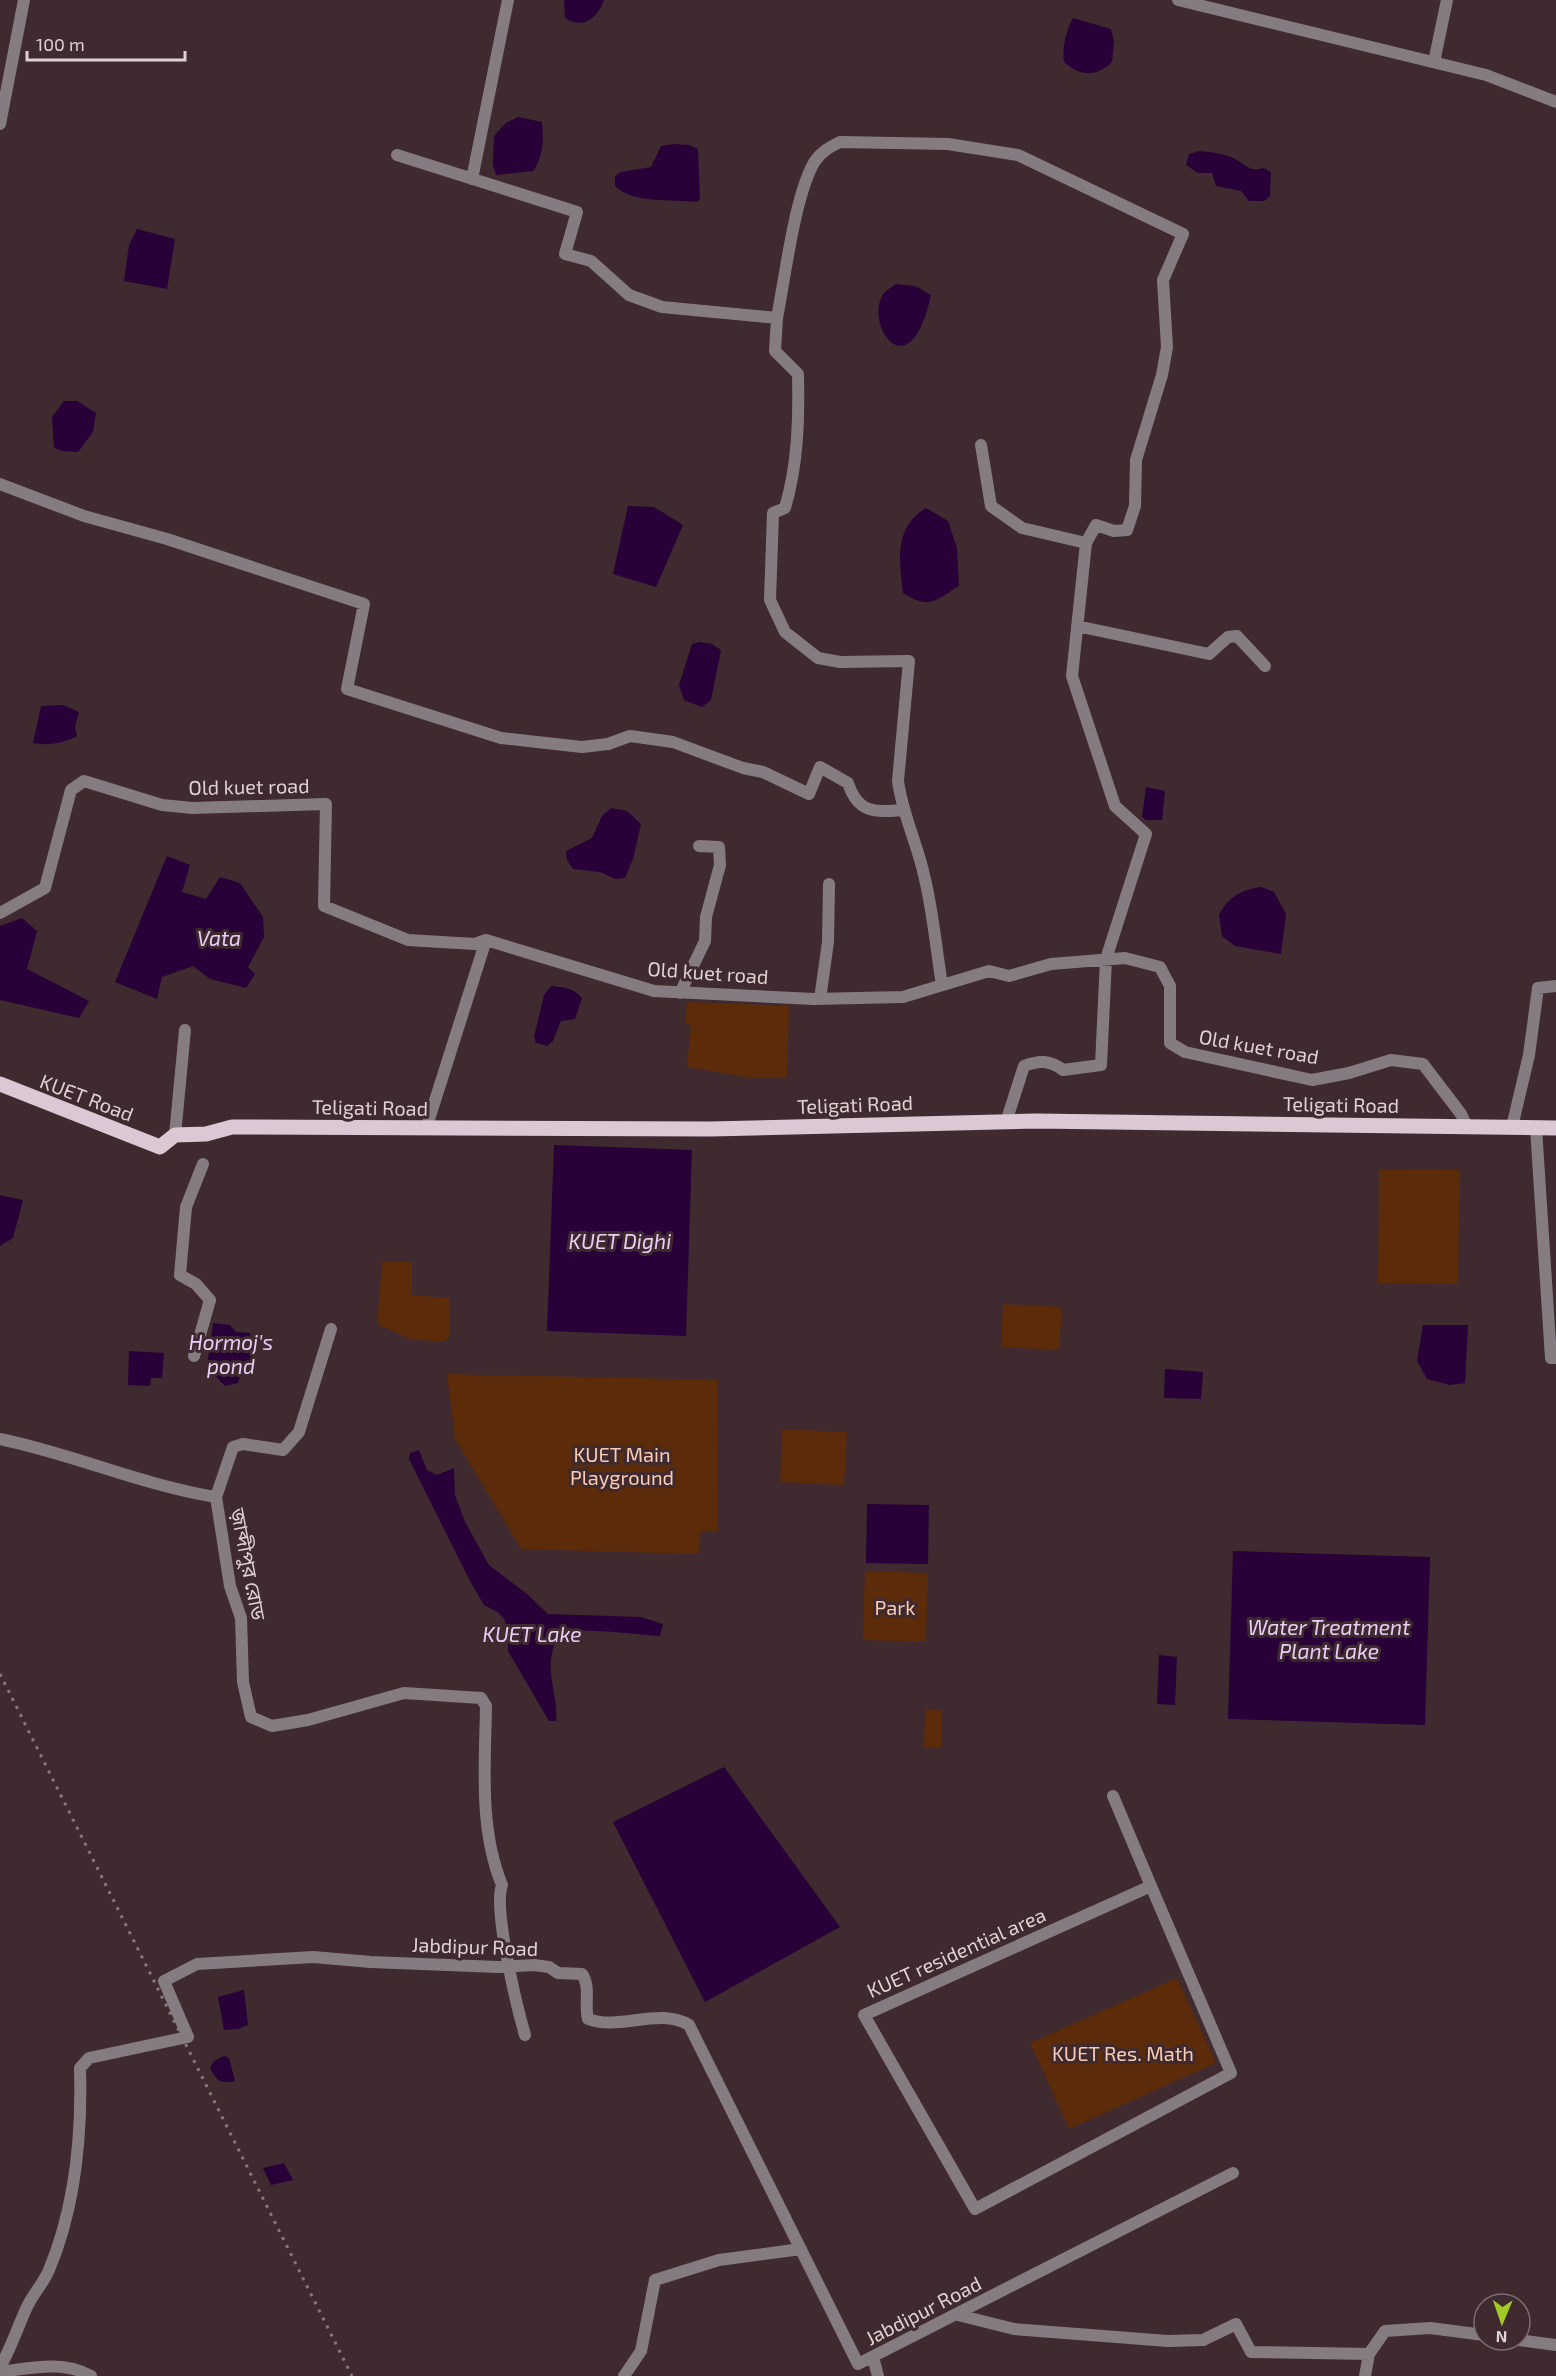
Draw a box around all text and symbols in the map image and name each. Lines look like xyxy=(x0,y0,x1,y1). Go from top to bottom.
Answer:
scale bar xyxy=(27,24,184,62)
text: 100 m xyxy=(36,33,85,55)
street label: Old kuet road xyxy=(188,773,310,799)
water label: Vata xyxy=(197,925,241,950)
street label: Old kuet road xyxy=(647,956,769,988)
street label: Old kuet road xyxy=(1197,1024,1321,1068)
street label: KUET Road xyxy=(37,1068,137,1126)
street label: Teligati Road xyxy=(797,1090,913,1118)
street label: Teligati Road xyxy=(1283,1091,1399,1117)
street label: Teligati Road xyxy=(312,1094,428,1120)
water label: KUET Dighi xyxy=(569,1228,671,1253)
water label: Hormoj's pond xyxy=(189,1329,273,1378)
park label: KUET Main Playground xyxy=(570,1442,674,1489)
street label: জ়াব্দীপুর রোড xyxy=(225,1505,272,1623)
park label: Park xyxy=(875,1595,915,1619)
water label: Water Treatment Plant Lake xyxy=(1248,1614,1410,1663)
water label: KUET Lake xyxy=(482,1621,582,1646)
street label: KUET residential area xyxy=(863,1902,1049,2002)
street label: Jabdipur Road xyxy=(411,1932,539,1960)
park label: KUET Res. Math xyxy=(1052,2041,1194,2065)
street label: Jabdipur Road xyxy=(861,2271,985,2349)
north arrow xyxy=(1472,2292,1532,2352)
text: N xyxy=(1495,2328,1508,2347)

